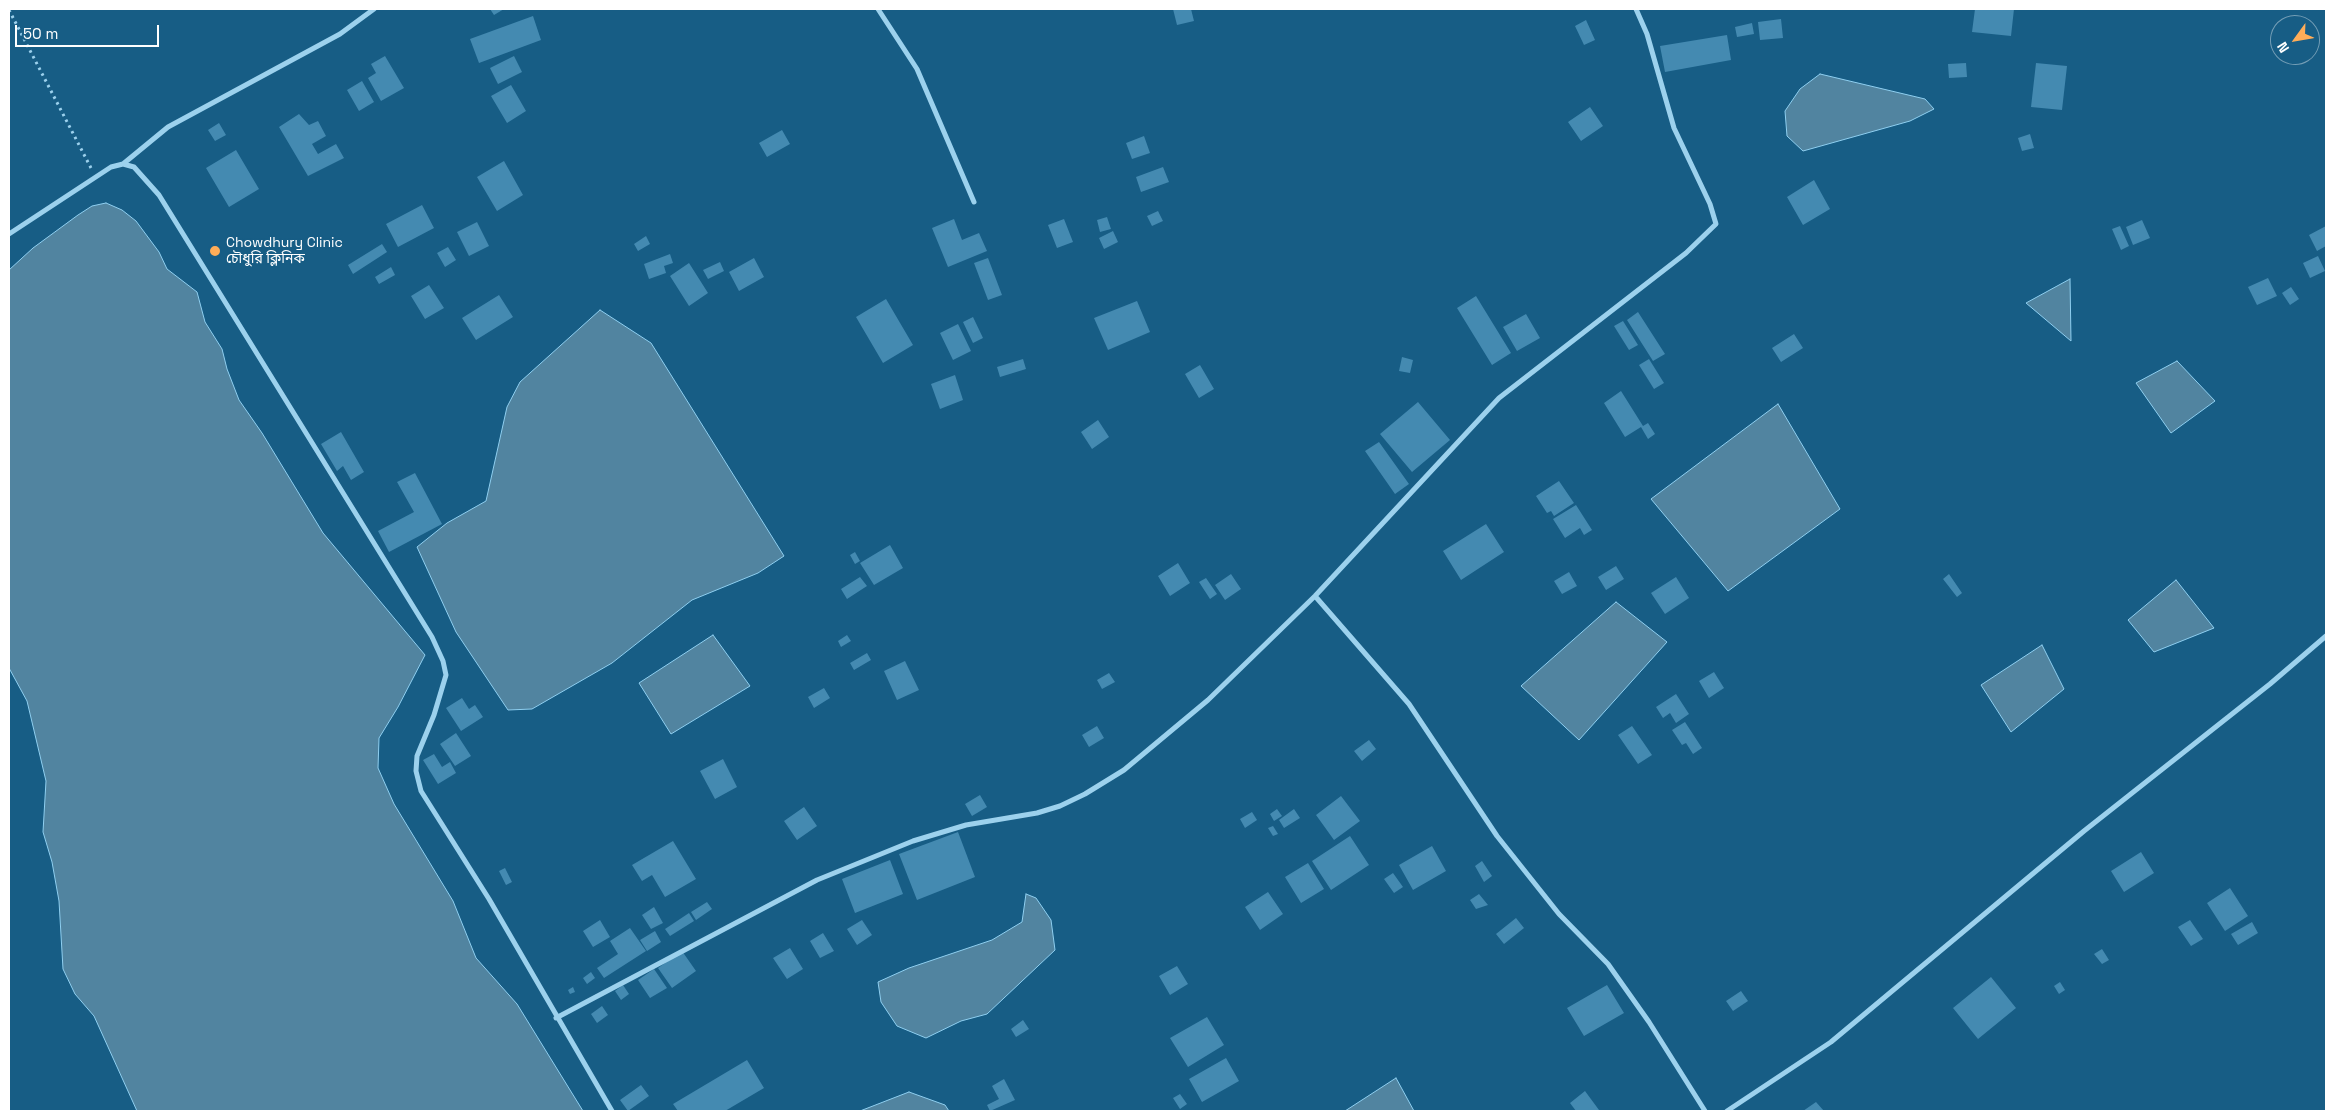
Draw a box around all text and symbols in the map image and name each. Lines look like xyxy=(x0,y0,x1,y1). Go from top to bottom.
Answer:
scale bar xyxy=(18,15,161,47)
north arrow xyxy=(2270,15,2320,65)
text: 50 m xyxy=(23,24,58,43)
text: N xyxy=(2273,39,2293,56)
place label: Chowdhury Clinic চৌধুরি ক্লিনিক xyxy=(226,235,343,268)
marker: Chowdhury Clinic চৌধুরি ক্লিনিক xyxy=(208,244,222,258)

